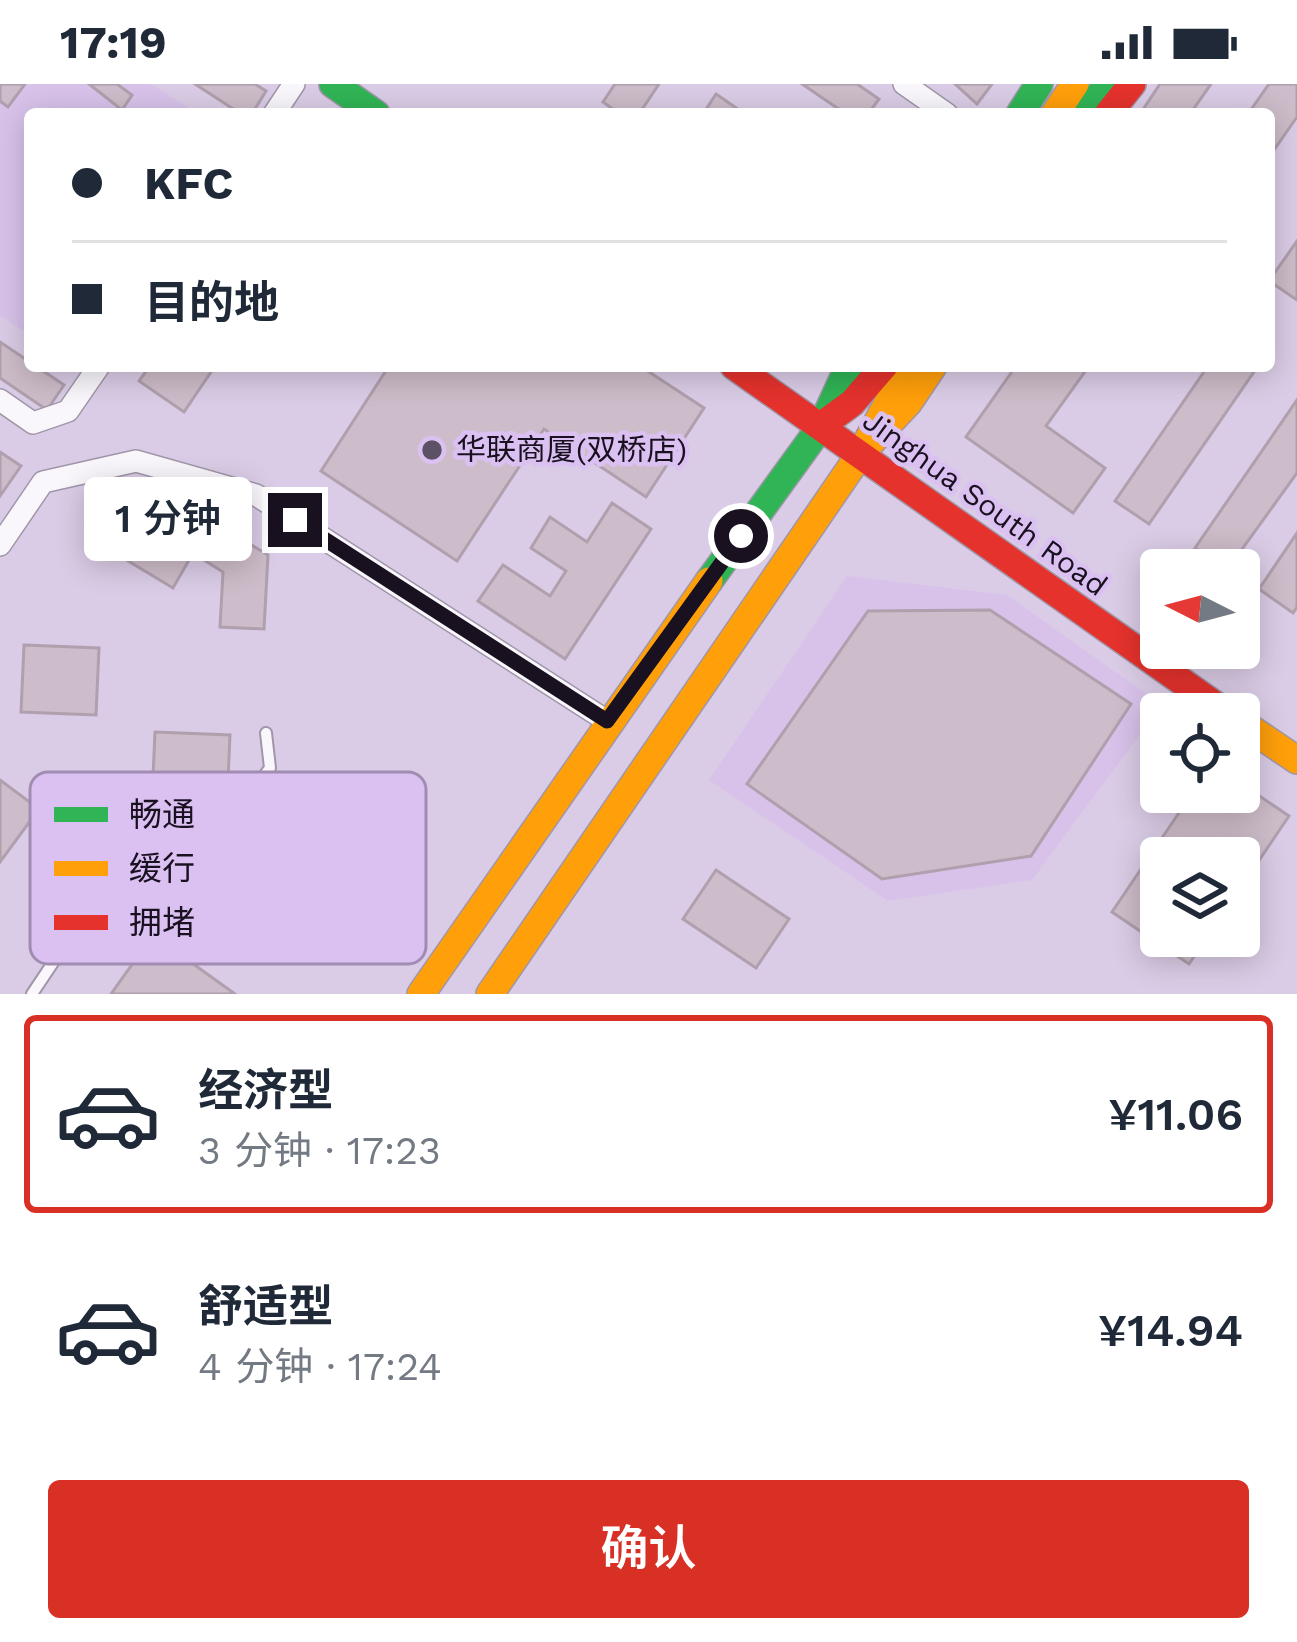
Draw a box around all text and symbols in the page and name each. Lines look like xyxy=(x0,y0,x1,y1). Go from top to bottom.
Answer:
text: 17:19 xyxy=(60,16,167,69)
text: KFC xyxy=(144,157,233,210)
text: 目的地 xyxy=(144,276,279,329)
street label: Jinghua South Road xyxy=(856,402,1114,603)
place label: 华联商厦(双桥店) xyxy=(456,432,687,467)
marker: 华联商厦(双桥店) xyxy=(419,437,445,463)
callout: 1 分钟 xyxy=(85,478,253,562)
route end xyxy=(268,493,322,547)
text: 1 分钟 xyxy=(115,496,221,541)
route start xyxy=(714,509,768,563)
north arrow xyxy=(1140,549,1260,669)
map controls xyxy=(1140,549,1260,957)
button: locate xyxy=(1140,693,1260,813)
legend xyxy=(30,772,426,964)
text: 畅通 xyxy=(129,795,195,834)
button: layers xyxy=(1140,837,1260,957)
text: 缓行 xyxy=(129,849,195,888)
text: 拥堵 xyxy=(129,903,195,942)
icon: car xyxy=(54,1060,162,1168)
text: 经济型 xyxy=(198,1064,333,1117)
text: ¥11.06 xyxy=(1108,1088,1243,1141)
text: 3 分钟 · 17:23 xyxy=(198,1128,441,1173)
icon: car xyxy=(54,1276,162,1384)
text: 舒适型 xyxy=(198,1280,333,1333)
text: ¥14.94 xyxy=(1098,1304,1243,1357)
text: 4 分钟 · 17:24 xyxy=(198,1344,442,1389)
button: 确认 xyxy=(48,1480,1249,1618)

